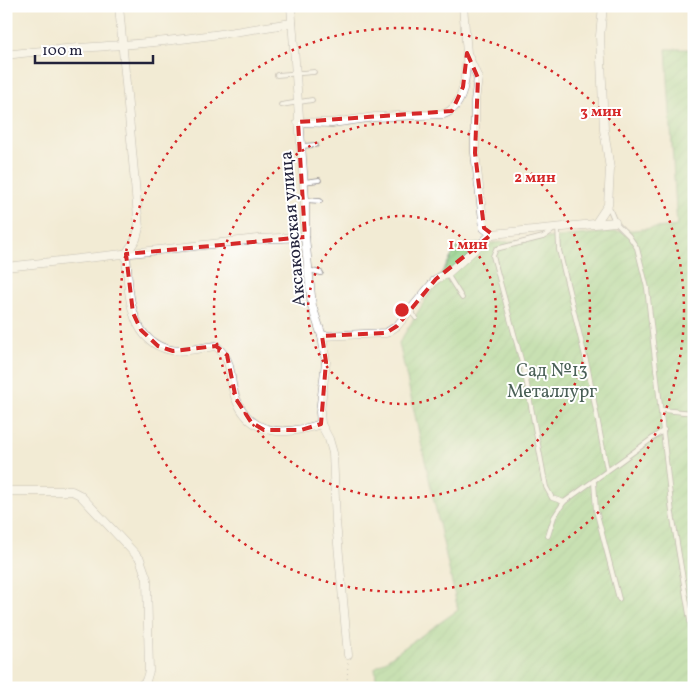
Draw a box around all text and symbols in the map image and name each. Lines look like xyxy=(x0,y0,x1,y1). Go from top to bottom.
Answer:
scale bar xyxy=(35,32,152,64)
text: 100 m xyxy=(42,41,82,62)
text: 3 мин xyxy=(580,102,622,123)
street label: Аксаковская улица xyxy=(274,150,313,308)
text: 2 мин xyxy=(514,168,556,189)
text: 1 мин xyxy=(448,235,488,256)
centre of rings xyxy=(393,301,411,319)
park label: Сад №13 Металлург xyxy=(507,359,597,405)

